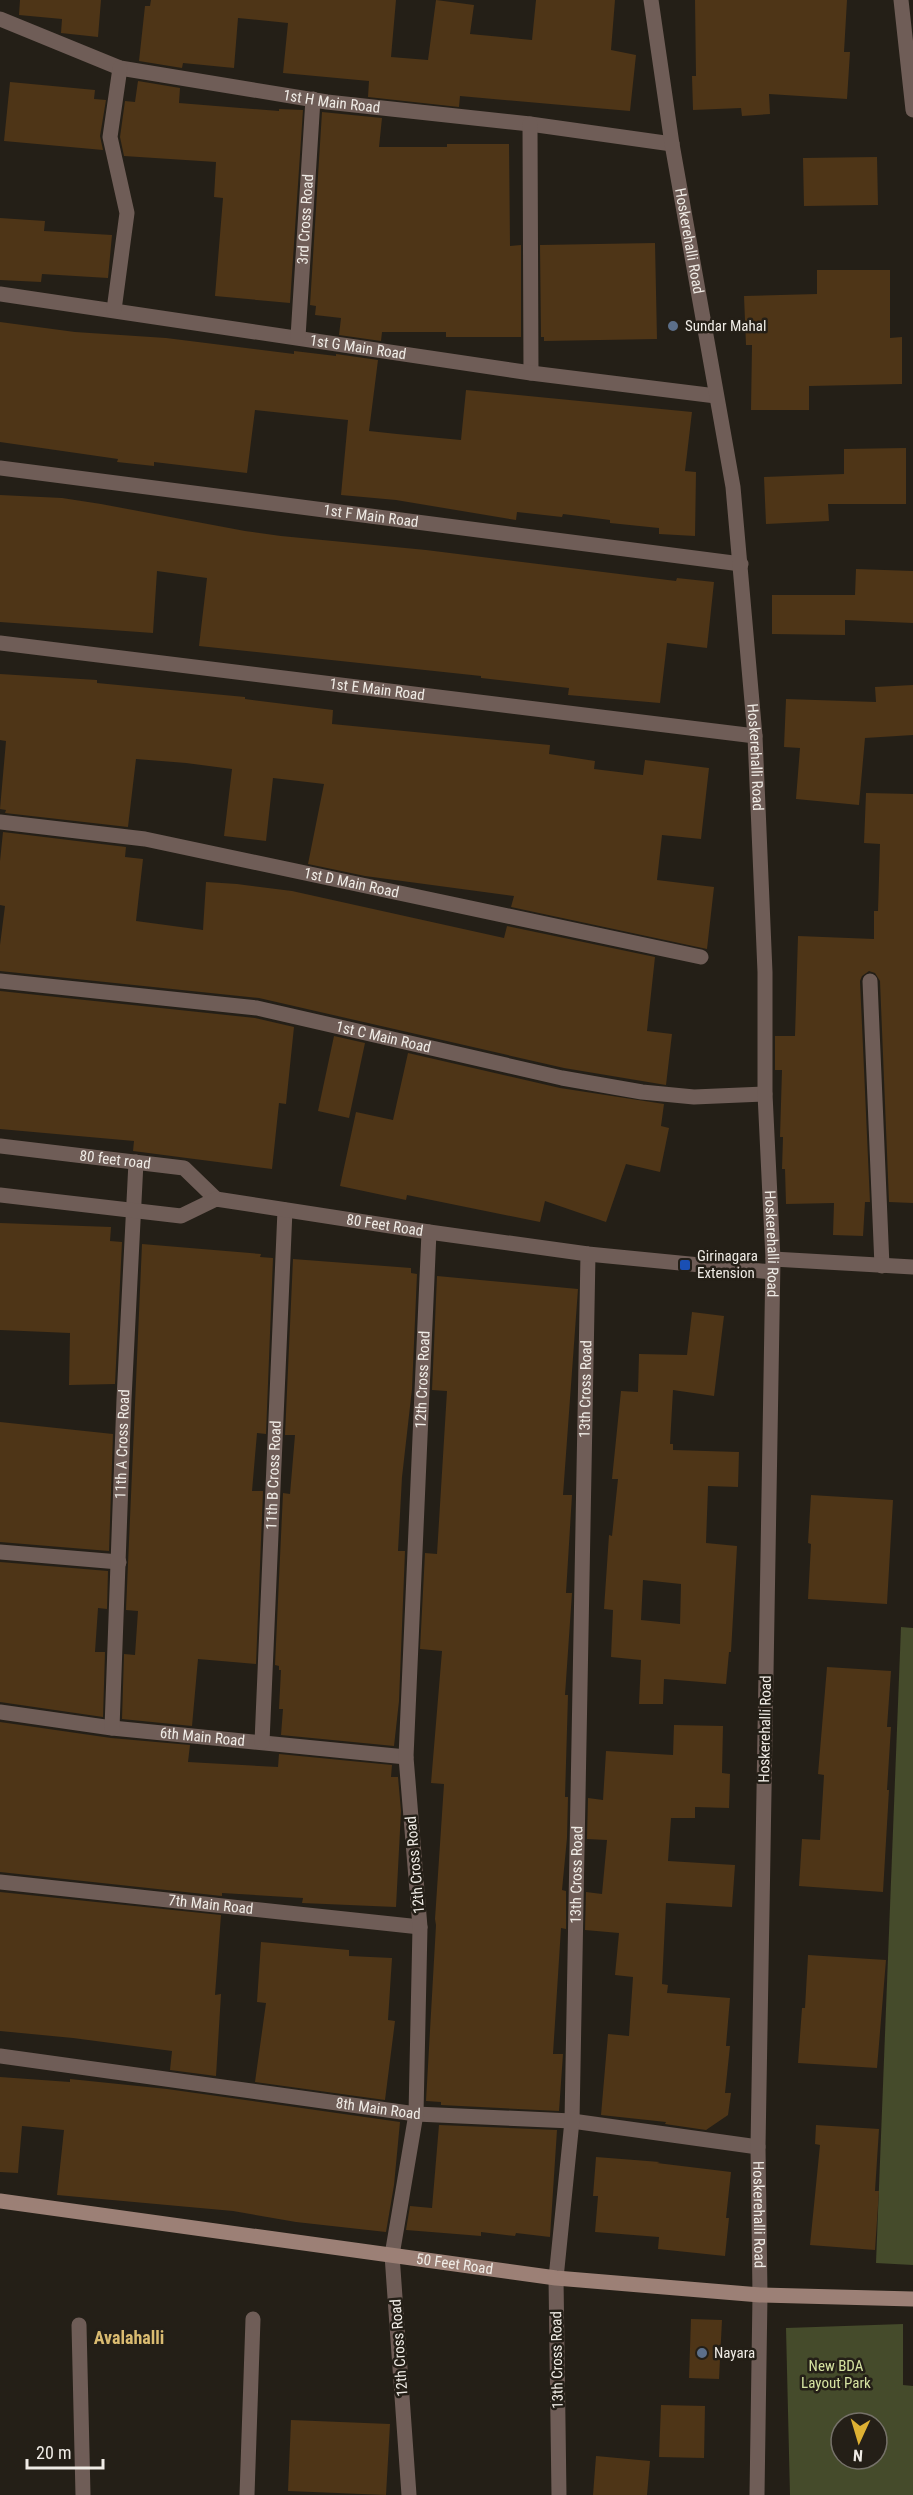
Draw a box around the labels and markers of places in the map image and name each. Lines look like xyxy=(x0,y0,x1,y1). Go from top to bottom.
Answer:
place label: Sundar Mahal xyxy=(685,317,766,335)
marker: Sundar Mahal xyxy=(666,319,680,333)
place label: Girinagara Extension xyxy=(697,1247,758,1282)
marker: Girinagara Extension xyxy=(678,1258,692,1272)
place label: Nayara xyxy=(714,2344,755,2362)
marker: Nayara xyxy=(695,2346,709,2360)

